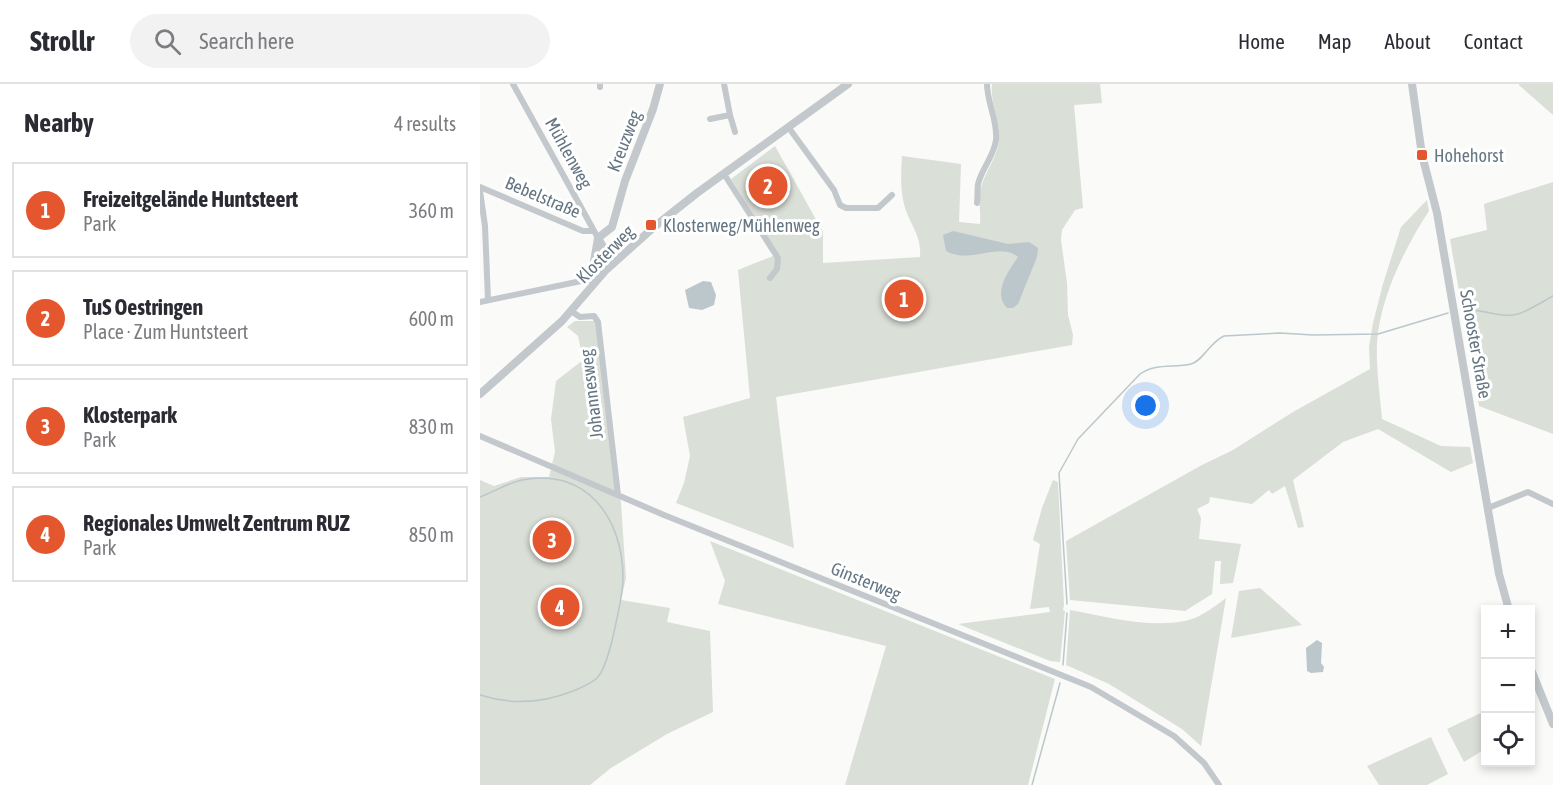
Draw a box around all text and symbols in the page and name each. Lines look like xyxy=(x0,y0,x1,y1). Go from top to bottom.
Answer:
search box xyxy=(130,14,550,68)
text: Strollr xyxy=(30,25,94,57)
icon: search xyxy=(151,25,184,58)
text: Search here xyxy=(199,28,294,54)
text: Home xyxy=(1238,29,1285,53)
text: Map xyxy=(1318,29,1352,53)
text: About xyxy=(1385,29,1431,53)
text: Contact xyxy=(1464,29,1523,53)
street label: Kreuzweg xyxy=(603,107,645,175)
text: Nearby xyxy=(24,108,94,138)
text: 4 results xyxy=(394,112,456,135)
street label: Mühlenweg xyxy=(541,114,597,192)
place label: Hohehorst xyxy=(1434,145,1504,166)
marker: Hohehorst xyxy=(1415,148,1429,162)
pin: 2 xyxy=(748,164,788,208)
street label: Bebelstraße xyxy=(502,172,584,222)
text: Freizeitgelände Huntsteert xyxy=(83,186,298,212)
text: 1 xyxy=(41,199,50,222)
text: 360 m xyxy=(409,199,454,222)
text: Park xyxy=(83,212,116,235)
place label: Klosterweg/Mühlenweg xyxy=(663,215,820,236)
marker: Klosterweg/Mühlenweg xyxy=(644,218,658,232)
street label: Klosterweg xyxy=(572,221,638,287)
pin: 1 xyxy=(884,276,924,322)
street label: Schooster Straße xyxy=(1456,288,1496,400)
text: TuS Oestringen xyxy=(83,294,203,320)
text: 2 xyxy=(41,307,50,330)
text: 600 m xyxy=(409,307,454,330)
text: Place · Zum Huntsteert xyxy=(83,320,248,343)
street label: Johannesweg xyxy=(575,348,607,440)
your location xyxy=(1131,391,1160,420)
text: Klosterpark xyxy=(83,402,177,428)
text: 3 xyxy=(41,415,50,438)
text: 830 m xyxy=(409,415,454,438)
text: Park xyxy=(83,428,116,451)
text: Regionales Umwelt Zentrum RUZ xyxy=(83,510,350,536)
pin: 3 xyxy=(532,518,572,562)
text: 4 xyxy=(41,523,50,546)
text: 850 m xyxy=(409,523,454,546)
text: Park xyxy=(83,536,116,559)
street label: Ginsterweg xyxy=(828,557,904,605)
pin: 4 xyxy=(540,584,580,630)
map controls xyxy=(1481,605,1535,767)
button: + xyxy=(1481,605,1535,659)
button: − xyxy=(1481,659,1535,713)
button: locate xyxy=(1481,713,1535,767)

